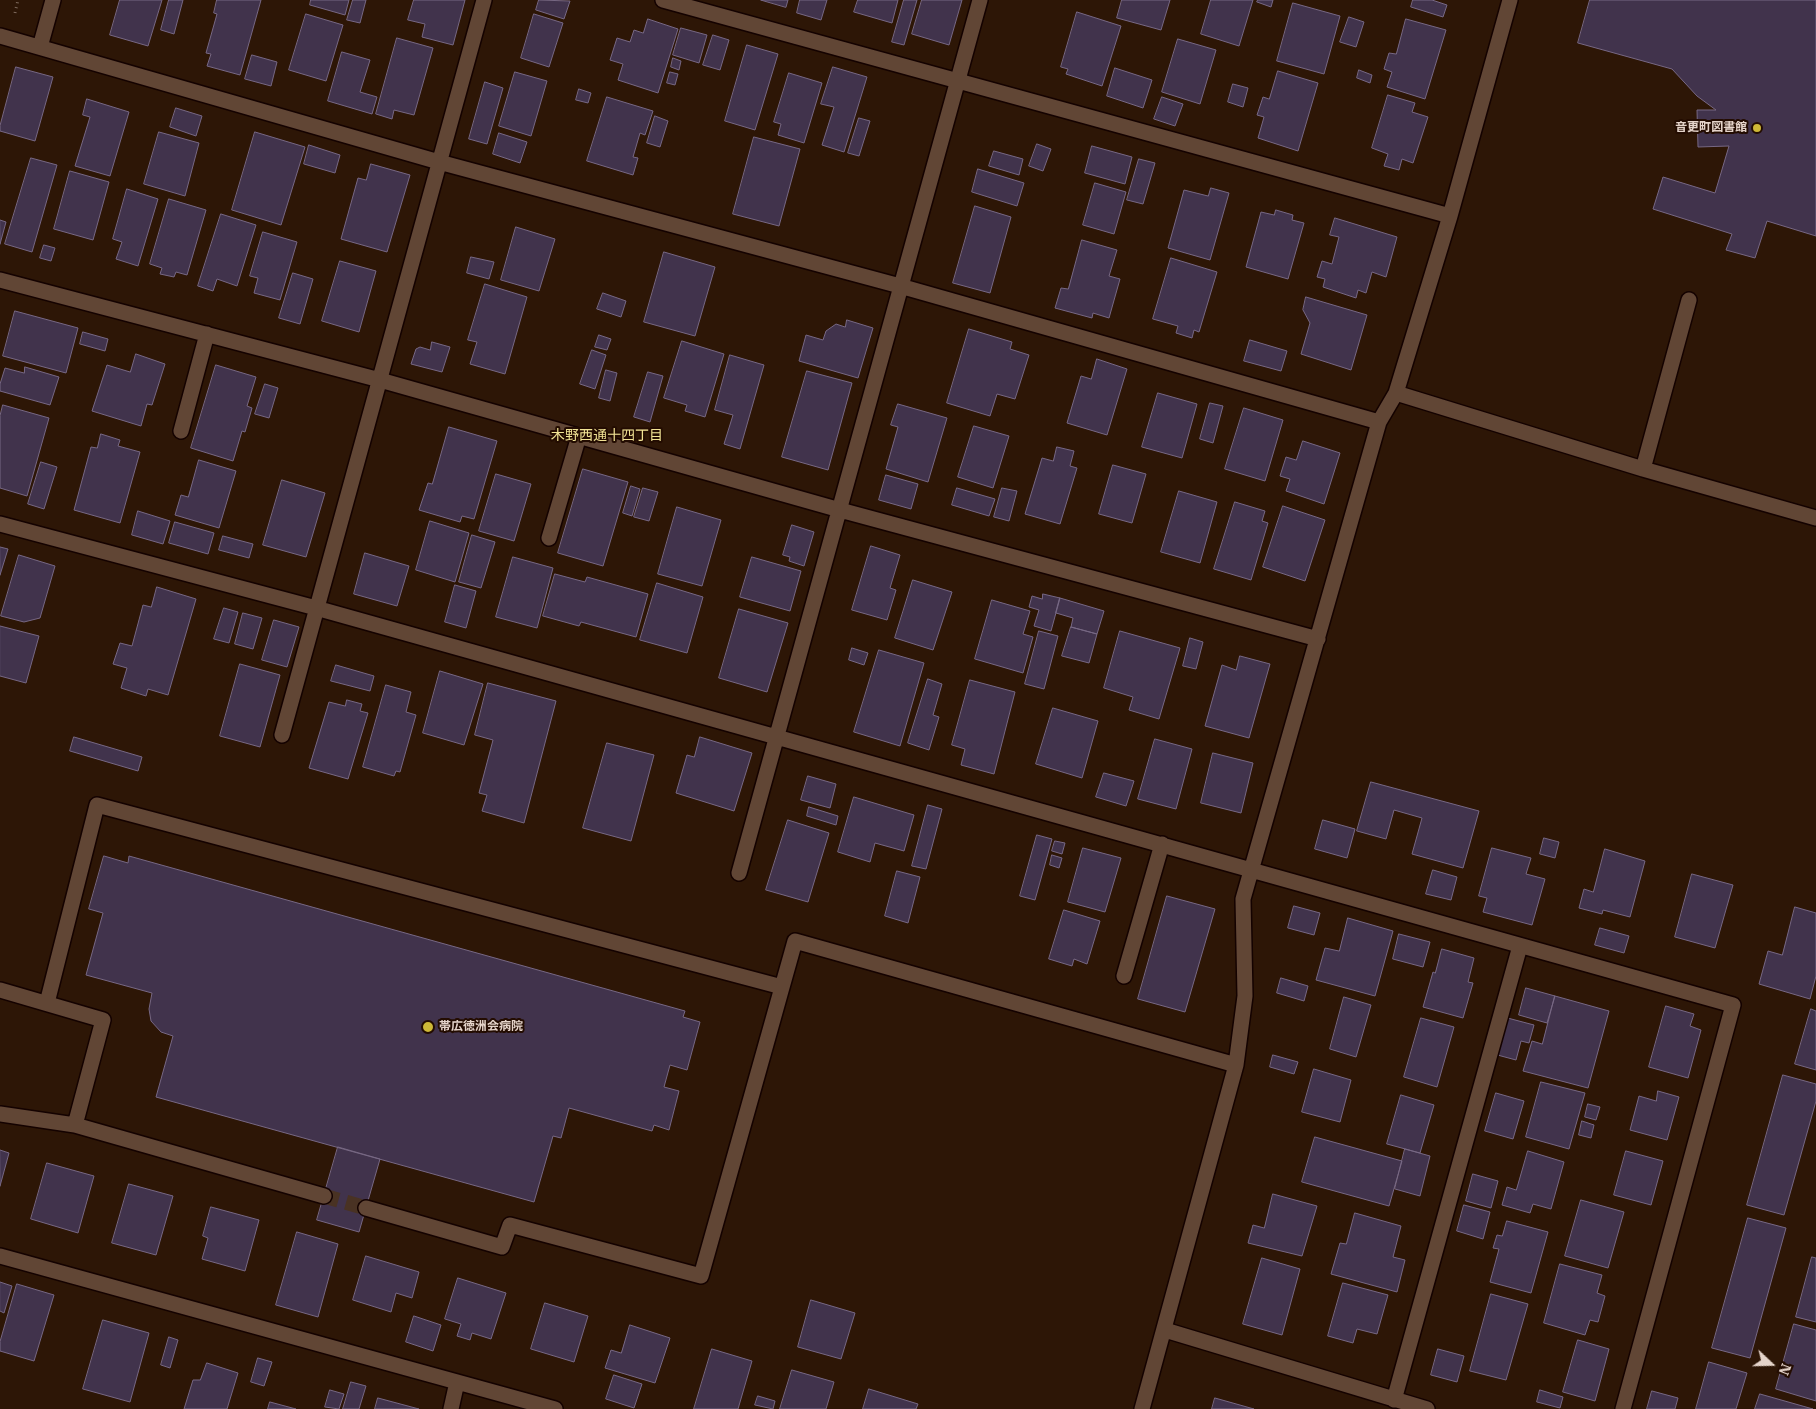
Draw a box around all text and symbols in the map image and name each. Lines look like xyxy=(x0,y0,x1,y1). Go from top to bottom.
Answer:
place label: 音更町図書館 xyxy=(1675,121,1747,135)
marker: 音更町図書館 xyxy=(1751,122,1763,134)
district label: 木野西通十四丁目 xyxy=(551,428,663,444)
marker: 帯広徳洲会病院 xyxy=(421,1020,435,1034)
place label: 帯広徳洲会病院 xyxy=(439,1020,523,1034)
north arrow xyxy=(1746,1339,1796,1389)
text: N xyxy=(1775,1361,1795,1378)

